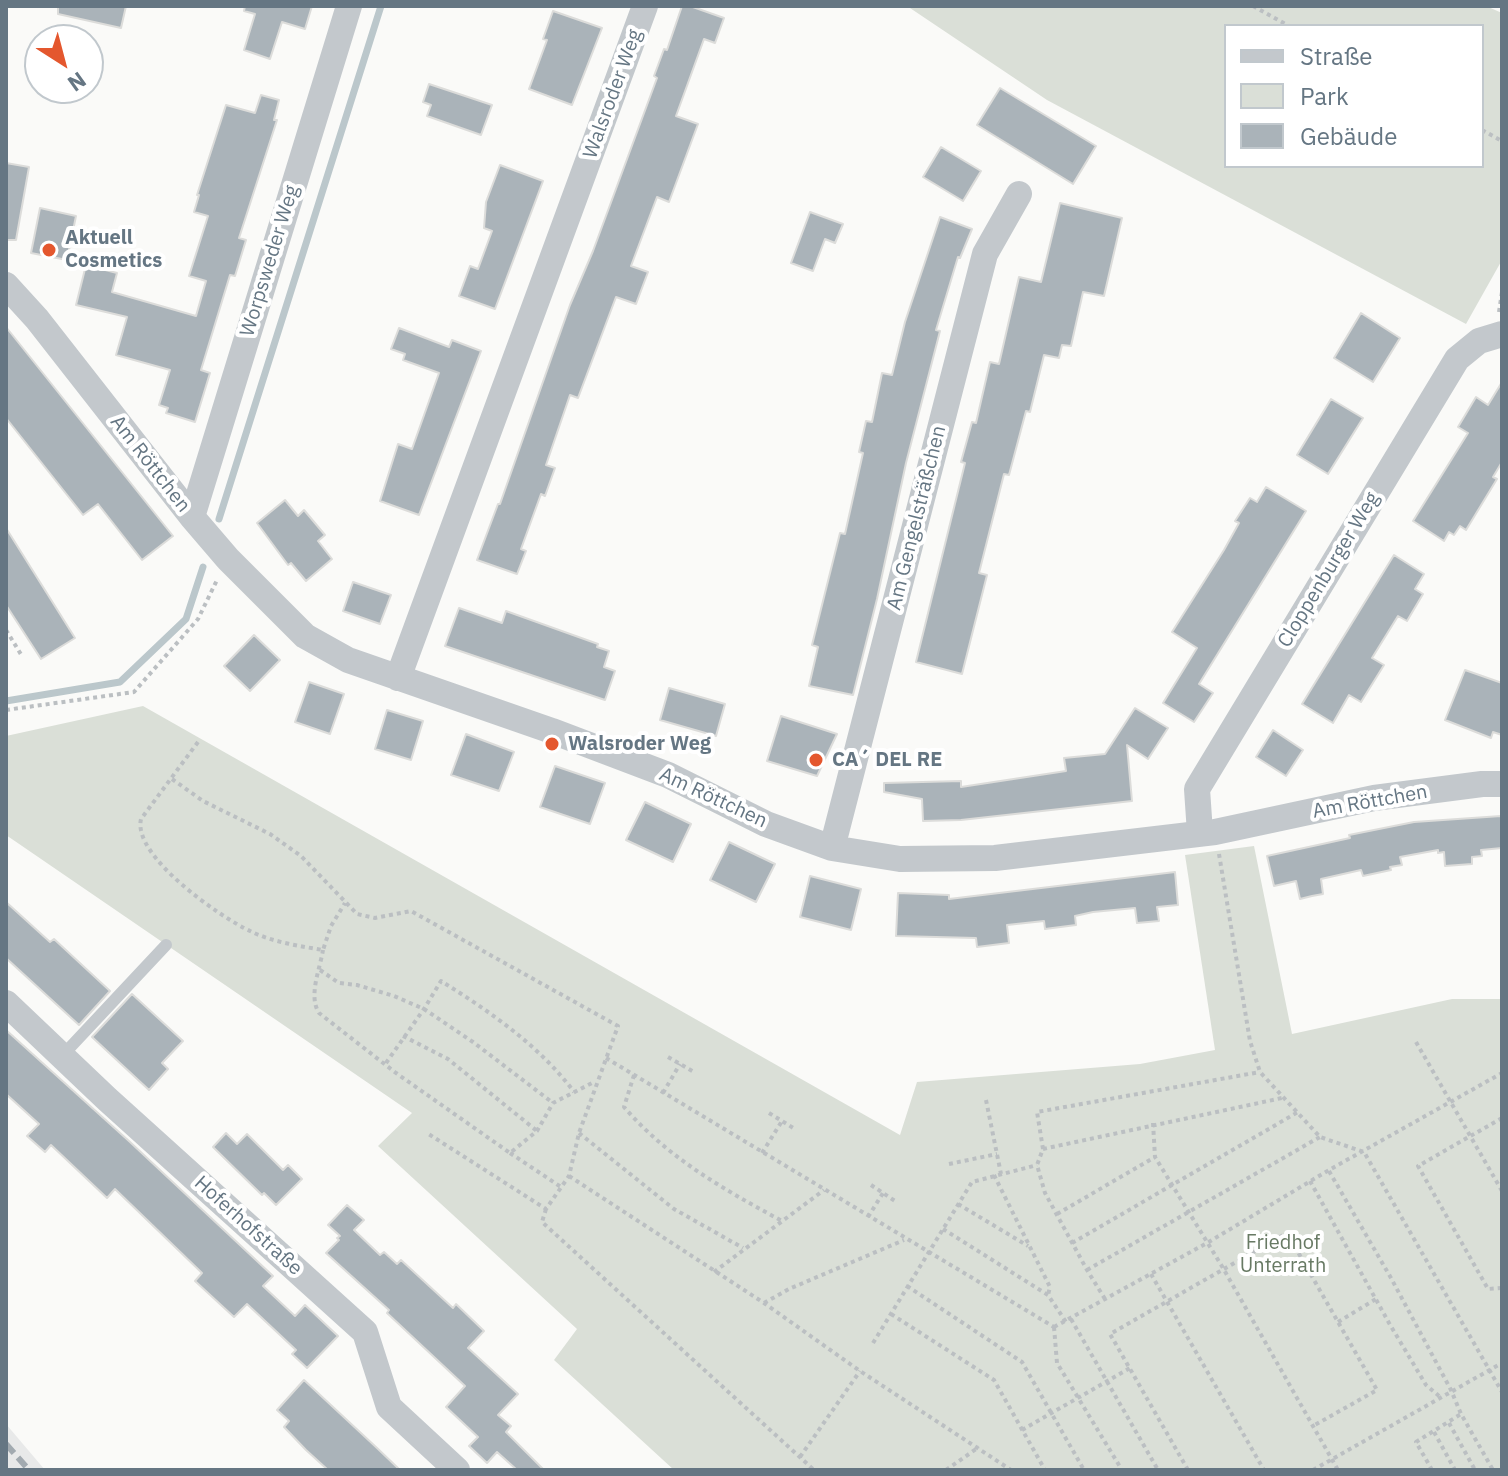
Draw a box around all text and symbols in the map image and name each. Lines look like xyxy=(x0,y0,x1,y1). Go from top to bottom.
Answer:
north arrow xyxy=(24,24,104,104)
legend xyxy=(1224,24,1484,168)
street label: Walsroder Weg xyxy=(579,26,647,162)
text: Straße xyxy=(1300,40,1372,72)
text: N xyxy=(62,66,92,99)
text: Park xyxy=(1300,80,1349,112)
text: Gebäude xyxy=(1300,120,1397,152)
street label: Worpsweder Weg xyxy=(236,182,304,340)
place label: Aktuell Cosmetics xyxy=(65,226,162,273)
marker: Aktuell Cosmetics xyxy=(40,241,58,259)
street label: Am Röttchen xyxy=(105,411,195,517)
street label: Am Gengelsträßchen xyxy=(882,423,952,613)
street label: Cloppenburger Weg xyxy=(1273,488,1385,652)
place label: Walsroder Weg xyxy=(568,732,711,756)
marker: Walsroder Weg xyxy=(543,735,561,753)
place label: CA´ DEL RE xyxy=(832,748,942,772)
marker: CA´ DEL RE xyxy=(807,751,825,769)
street label: Am Röttchen xyxy=(655,763,771,833)
street label: Am Röttchen xyxy=(1311,780,1429,824)
street label: Hoferhofstraße xyxy=(189,1171,307,1281)
park label: Friedhof Unterrath xyxy=(1240,1231,1326,1278)

